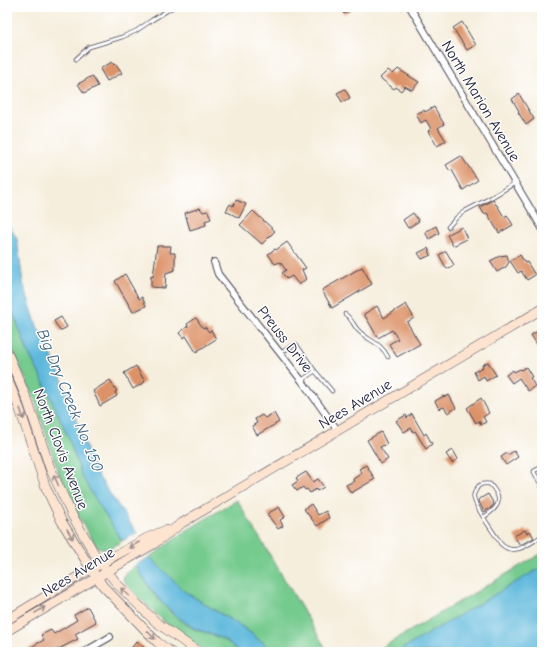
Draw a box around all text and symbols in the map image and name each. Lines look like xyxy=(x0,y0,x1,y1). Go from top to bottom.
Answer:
street label: North Marion Avenue xyxy=(438,37,524,165)
street label: Preuss Drive xyxy=(254,302,317,376)
water label: Big Dry Creek No. 150 xyxy=(33,326,107,475)
street label: Nees Avenue xyxy=(315,375,395,433)
street label: North Clovis Avenue xyxy=(30,386,93,512)
one-way arrow xyxy=(18,407,26,419)
one-way arrow xyxy=(52,475,59,487)
one-way arrow xyxy=(66,528,74,540)
one-way arrow xyxy=(128,542,140,550)
street label: Nees Avenue xyxy=(38,543,118,601)
one-way arrow xyxy=(120,587,130,596)
one-way arrow xyxy=(34,606,46,614)
one-way arrow xyxy=(146,630,156,640)

